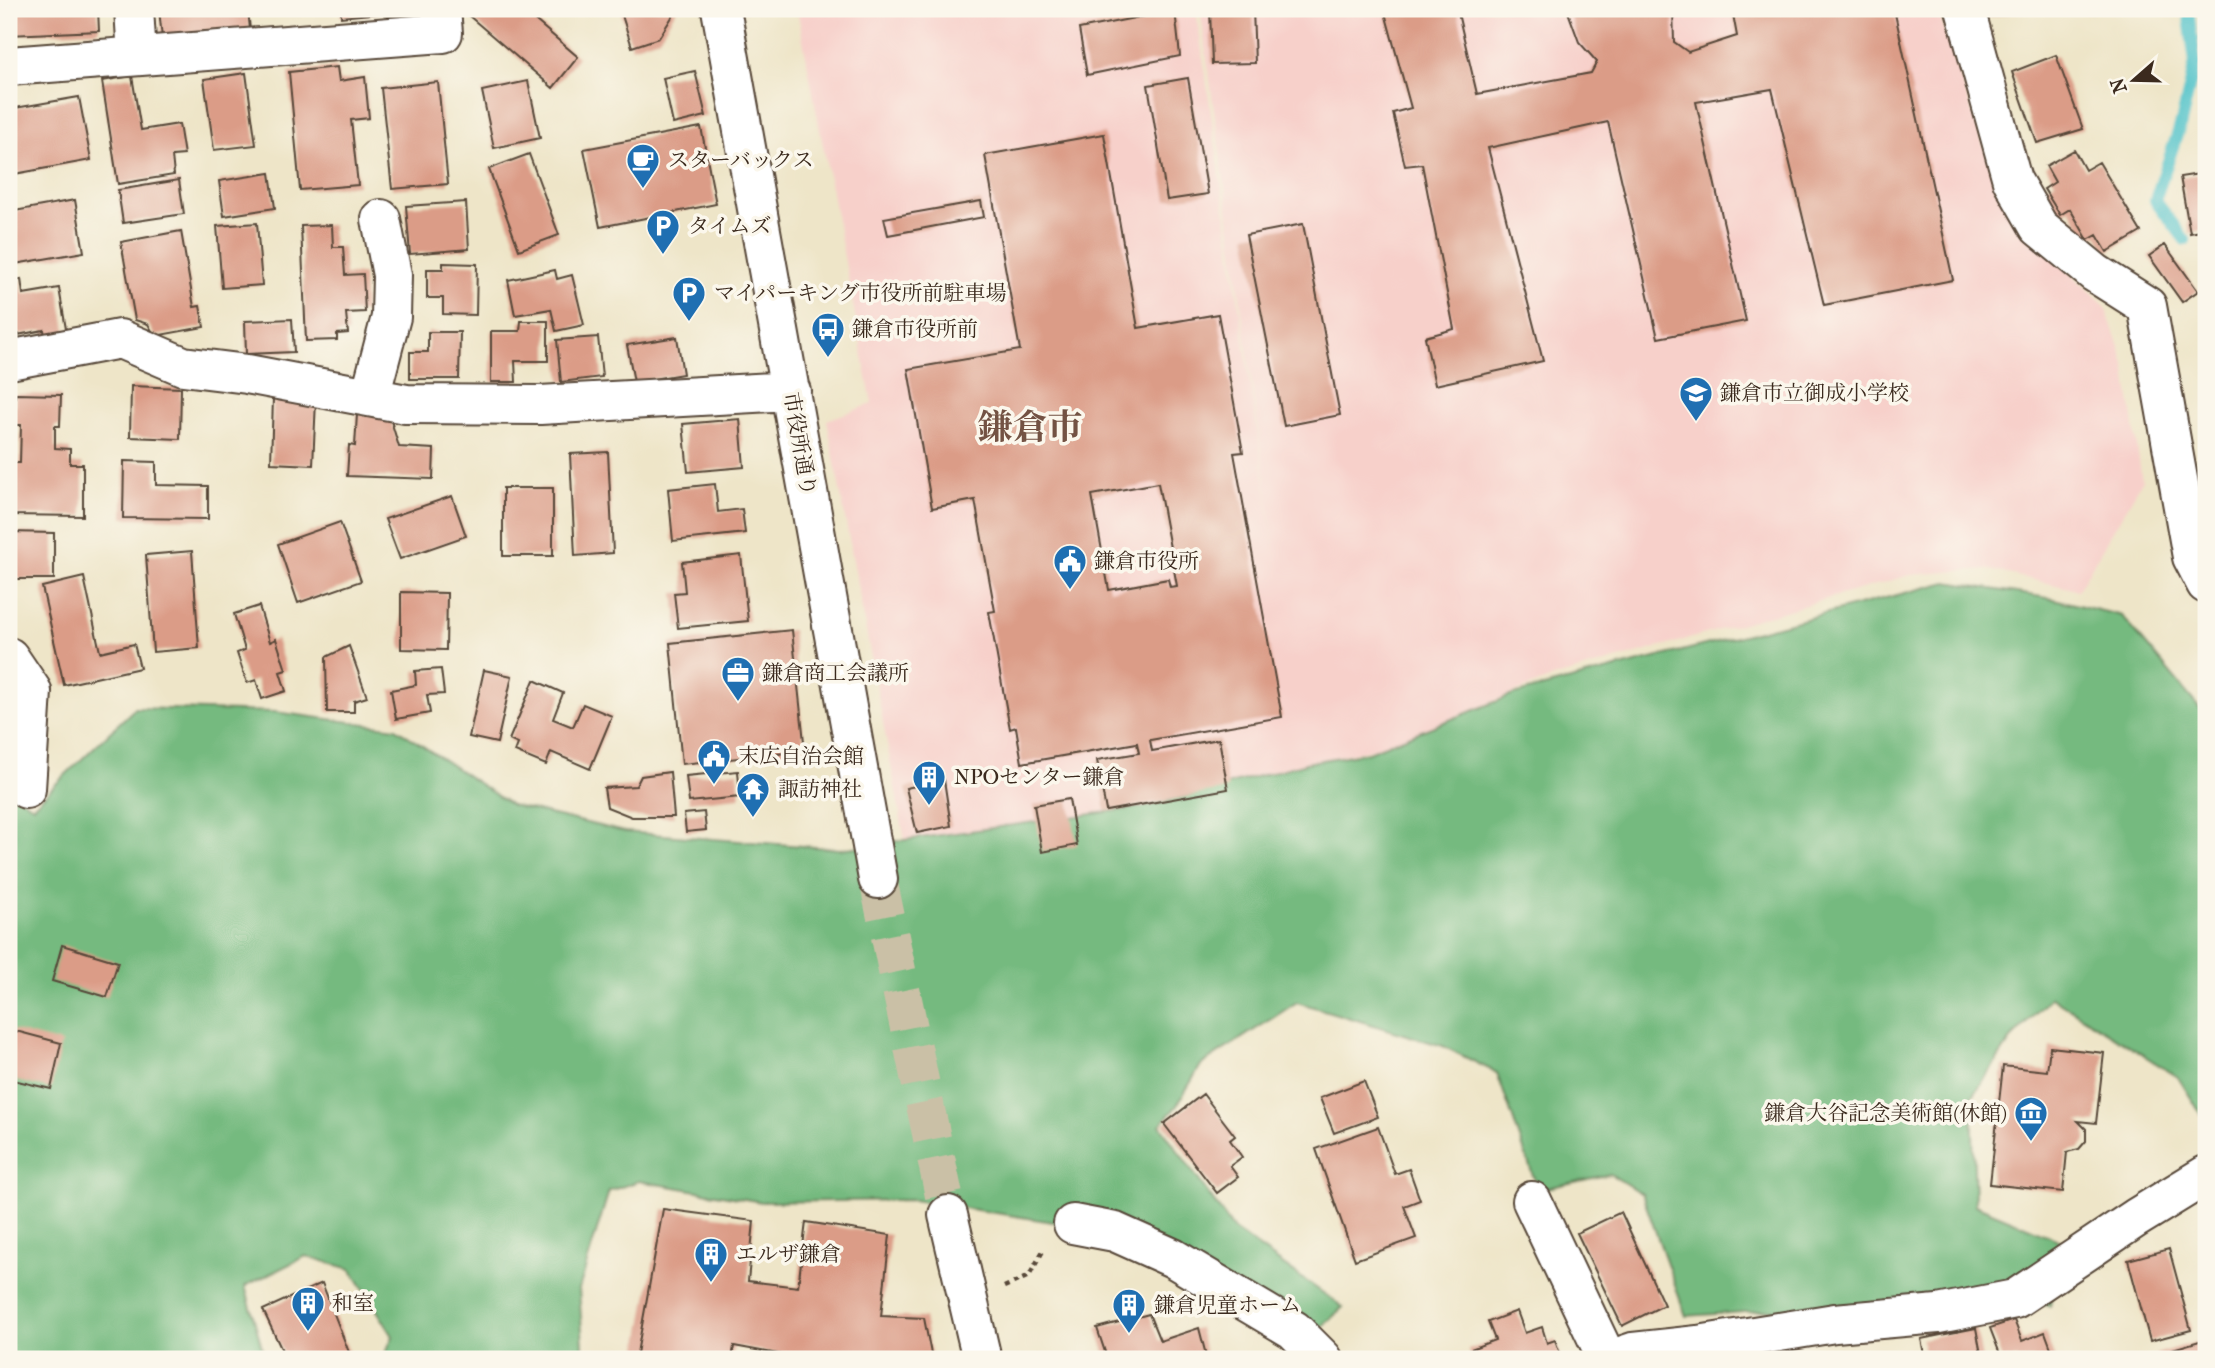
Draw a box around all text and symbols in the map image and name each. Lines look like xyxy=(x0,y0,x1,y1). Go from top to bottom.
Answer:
north arrow xyxy=(2100,46,2170,116)
text: N xyxy=(2106,74,2132,96)
cafe icon: スターバックス xyxy=(624,141,662,190)
place label: スターバックス xyxy=(668,148,814,172)
parking icon: タイムズ xyxy=(644,207,682,256)
place label: タイムズ xyxy=(688,214,772,238)
parking icon: マイパーキング市役所前駐車場 xyxy=(670,274,708,323)
place label: マイパーキング市役所前駐車場 xyxy=(714,281,1007,305)
bus stop icon: 鎌倉市役所前 xyxy=(809,310,847,359)
place label: 鎌倉市役所前 xyxy=(852,317,978,341)
school or university icon: 鎌倉市立御成小学校 xyxy=(1677,374,1715,423)
place label: 鎌倉市立御成小学校 xyxy=(1720,381,1909,405)
street label: 市役所通り xyxy=(779,390,821,498)
district label: 鎌倉市 xyxy=(977,407,1083,448)
public building icon: 鎌倉市役所 xyxy=(1051,542,1089,591)
place label: 鎌倉市役所 xyxy=(1094,549,1199,573)
office icon: 鎌倉商工会議所 xyxy=(719,654,757,703)
place label: 鎌倉商工会議所 xyxy=(762,661,909,685)
public building icon: 末広自治会館 xyxy=(695,737,733,786)
place label: 末広自治会館 xyxy=(738,744,864,768)
building icon: NPOセンター鎌倉 xyxy=(910,758,948,807)
place label: NPOセンター鎌倉 xyxy=(954,765,1124,789)
temple icon: 諏訪神社 xyxy=(734,770,772,819)
place label: 諏訪神社 xyxy=(778,777,862,801)
museum icon: 鎌倉大谷記念美術館(休館) xyxy=(2012,1094,2050,1143)
place label: 鎌倉大谷記念美術館(休館) xyxy=(1764,1101,2007,1125)
building icon: エルザ鎌倉 xyxy=(692,1235,730,1284)
place label: エルザ鎌倉 xyxy=(736,1242,841,1266)
building icon: 和室 xyxy=(289,1284,327,1333)
building icon: 鎌倉児童ホーム xyxy=(1110,1286,1148,1335)
place label: 和室 xyxy=(332,1291,374,1315)
place label: 鎌倉児童ホーム xyxy=(1154,1293,1301,1317)

